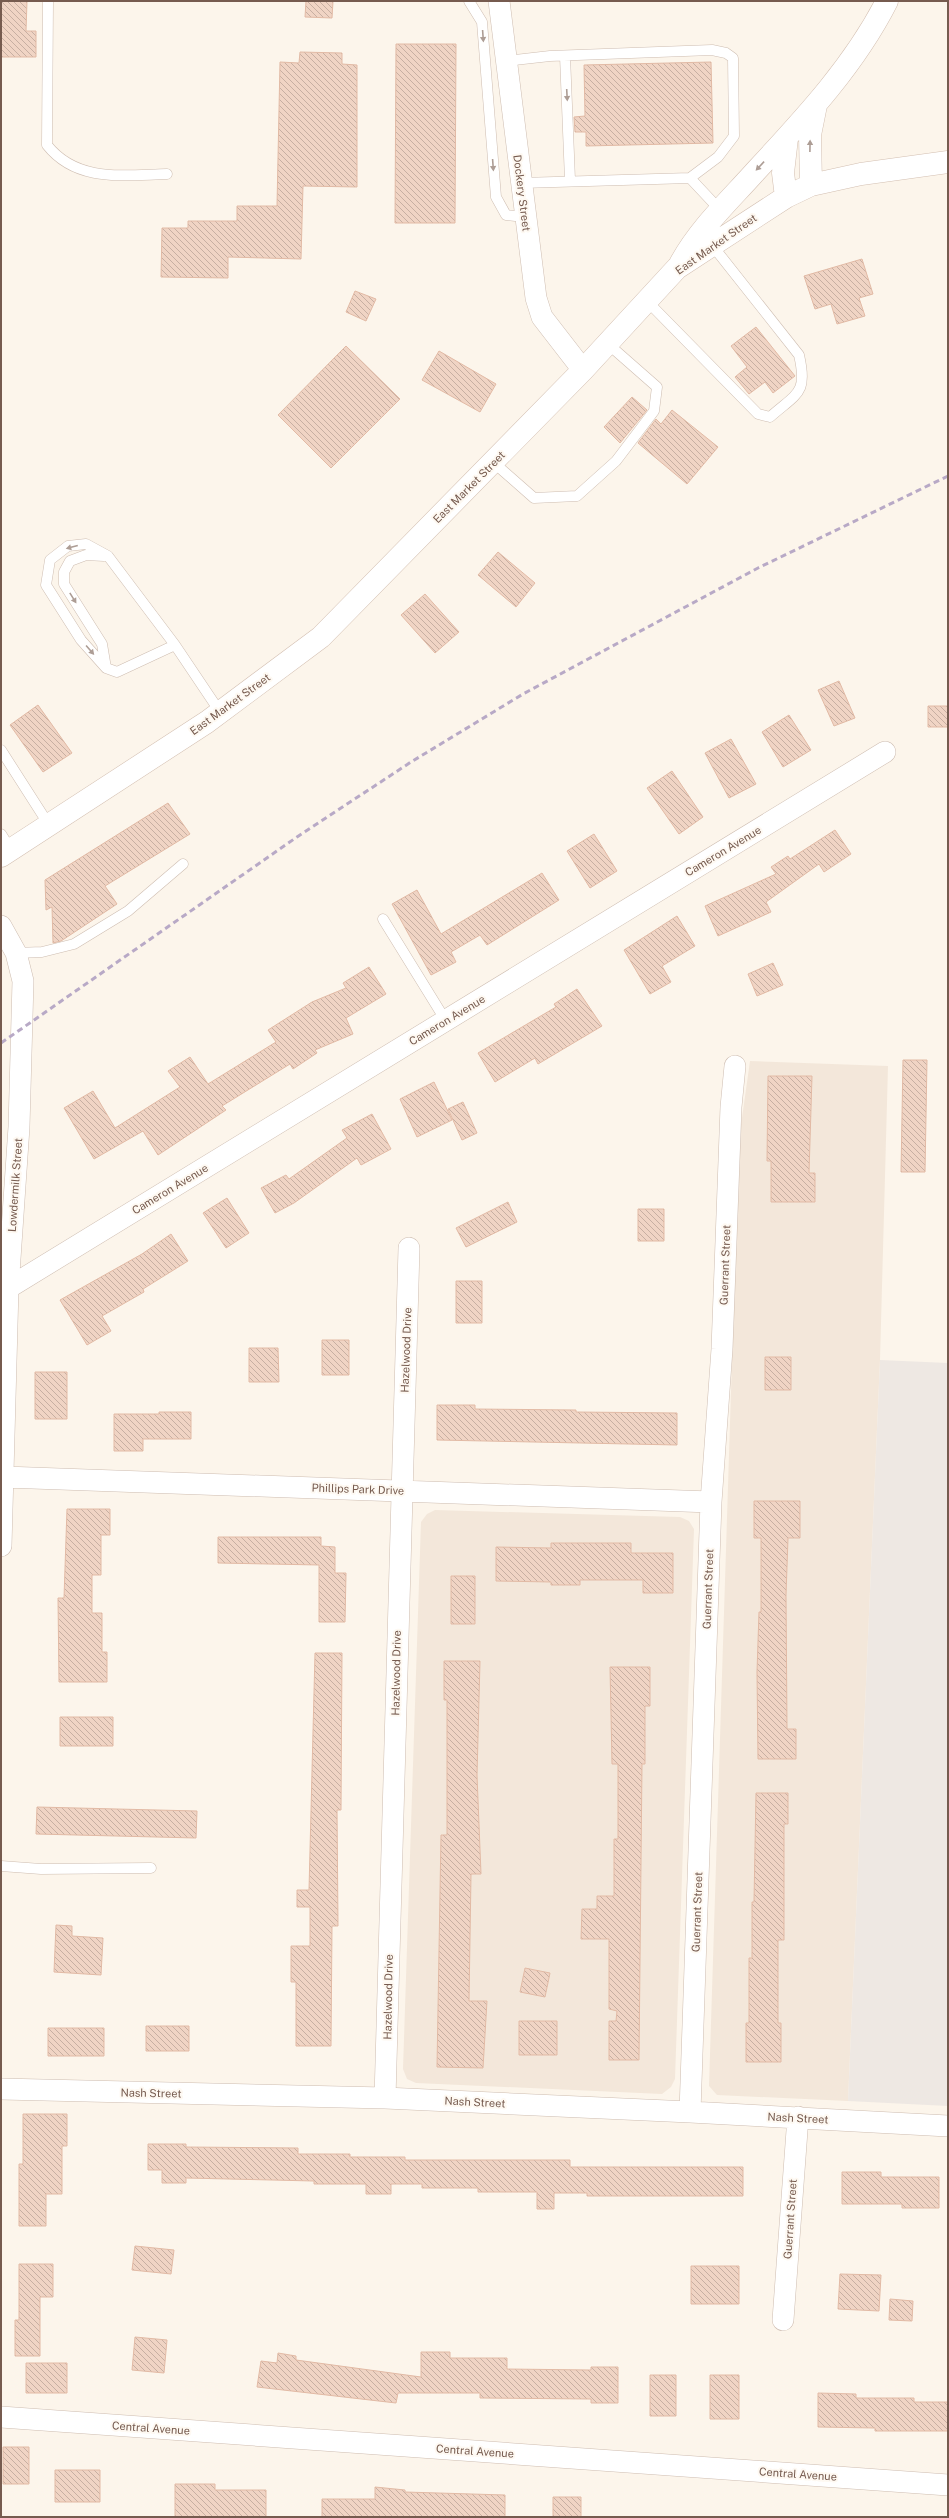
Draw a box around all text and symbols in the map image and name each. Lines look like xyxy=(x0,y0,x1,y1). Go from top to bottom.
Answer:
one-way arrow xyxy=(480,30,487,42)
one-way arrow xyxy=(563,89,570,101)
one-way arrow xyxy=(807,139,813,152)
street label: Dockery Street xyxy=(511,154,533,232)
one-way arrow xyxy=(490,159,497,171)
one-way arrow xyxy=(756,161,765,172)
street label: East Market Street xyxy=(673,211,759,277)
street label: East Market Street xyxy=(431,449,507,525)
one-way arrow xyxy=(66,544,79,550)
one-way arrow xyxy=(69,593,77,604)
one-way arrow xyxy=(85,644,94,655)
street label: East Market Street xyxy=(188,671,272,737)
street label: Cameron Avenue xyxy=(683,824,763,878)
street label: Cameron Avenue xyxy=(407,993,487,1047)
street label: Lowdermilk Street xyxy=(6,1137,24,1233)
street label: Cameron Avenue xyxy=(130,1162,210,1216)
street label: Guerrant Street xyxy=(718,1225,732,1305)
street label: Hazelwood Drive xyxy=(399,1307,413,1393)
street label: Phillips Park Drive xyxy=(312,1481,404,1497)
street label: Guerrant Street xyxy=(701,1549,715,1629)
street label: Hazelwood Drive xyxy=(389,1630,403,1716)
street label: Guerrant Street xyxy=(690,1872,704,1952)
street label: Hazelwood Drive xyxy=(381,1954,395,2040)
street label: Nash Street xyxy=(120,2086,182,2100)
street label: Nash Street xyxy=(444,2094,506,2110)
street label: Nash Street xyxy=(767,2110,829,2126)
street label: Guerrant Street xyxy=(781,2178,799,2260)
street label: Central Avenue xyxy=(112,2419,190,2437)
street label: Central Avenue xyxy=(436,2442,514,2460)
street label: Central Avenue xyxy=(759,2465,837,2483)

